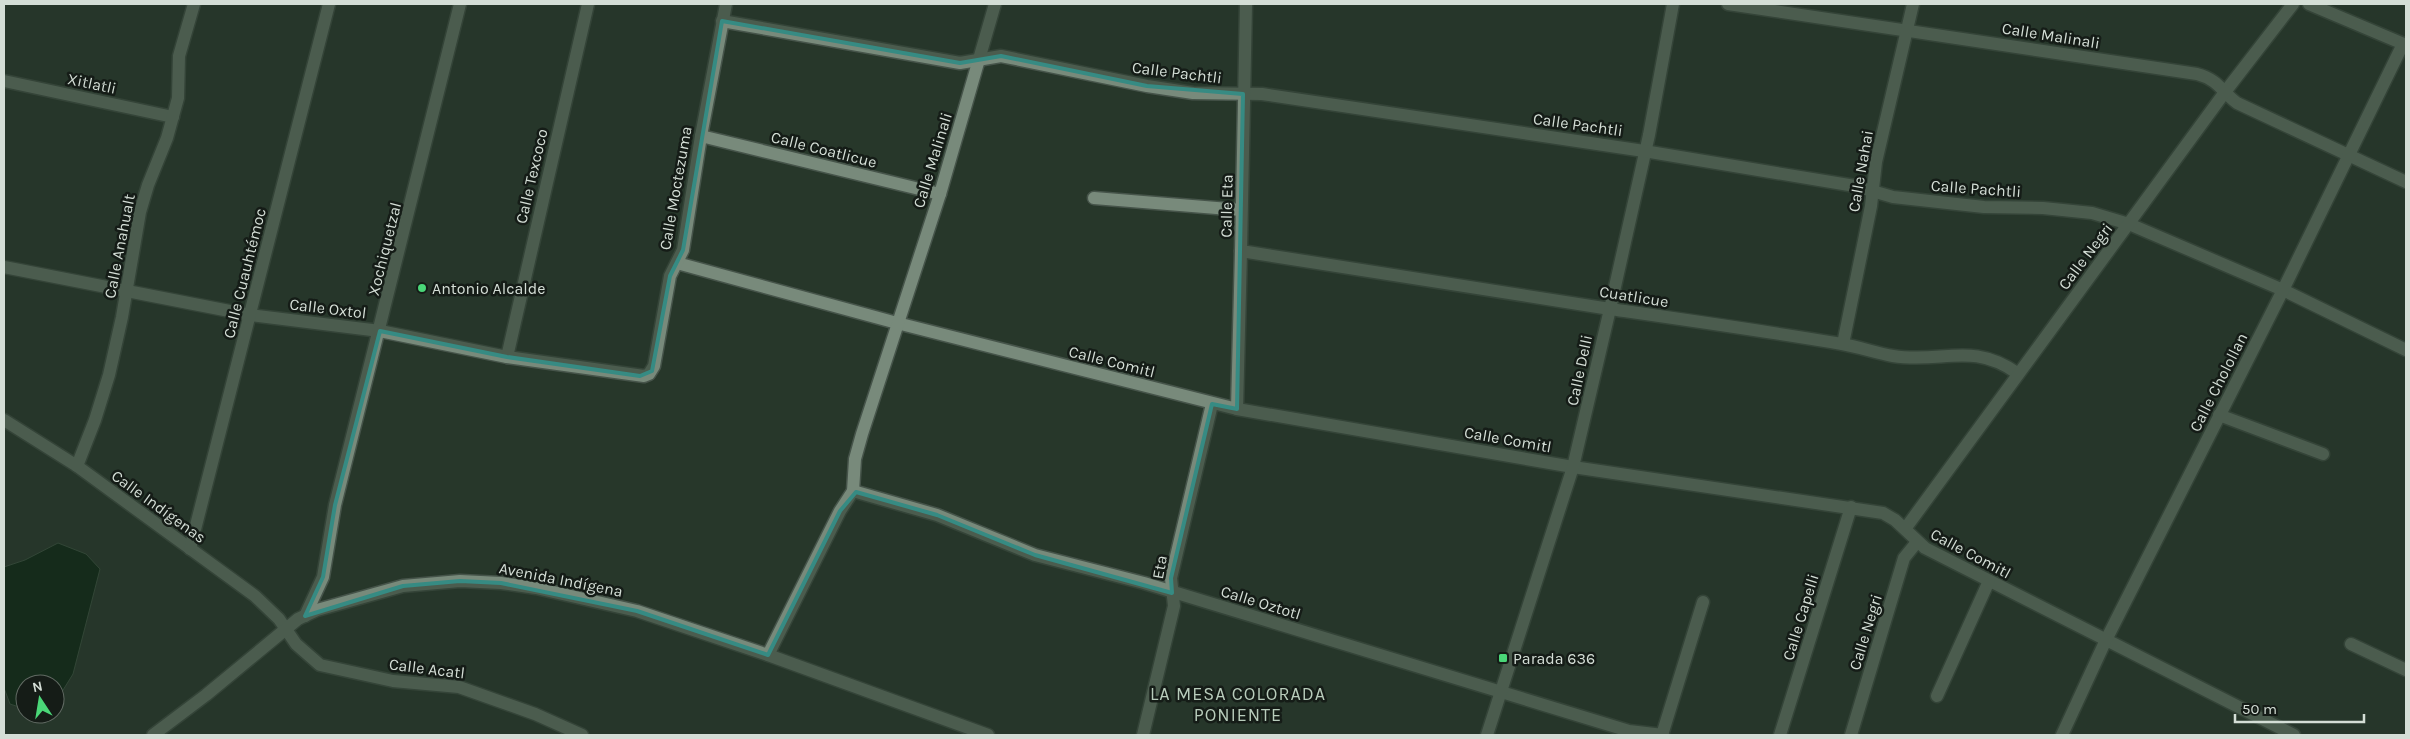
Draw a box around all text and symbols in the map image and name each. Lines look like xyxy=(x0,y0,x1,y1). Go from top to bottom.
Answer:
street label: Calle Malinali xyxy=(2001,18,2101,53)
street label: Calle Pachtli xyxy=(1131,58,1223,87)
street label: Xitlatli xyxy=(66,69,118,98)
street label: Calle Pachtli xyxy=(1532,109,1624,140)
street label: Calle Malinali xyxy=(909,110,956,210)
street label: Calle Moctezuma xyxy=(655,125,696,252)
street label: Calle Texcoco xyxy=(511,127,552,225)
street label: Calle Coatlicue xyxy=(769,127,879,172)
street label: Calle Nahai xyxy=(1844,129,1877,213)
street label: Calle Eta xyxy=(1216,174,1237,238)
street label: Calle Pachtli xyxy=(1930,176,2022,201)
street label: Calle Anahualt xyxy=(100,192,139,300)
street label: Xochiquetzal xyxy=(364,200,405,298)
street label: Calle Cuauhtémoc xyxy=(219,206,270,340)
street label: Calle Negri xyxy=(2054,219,2117,293)
place label: Antonio Alcalde xyxy=(432,279,546,298)
marker: Antonio Alcalde xyxy=(416,282,428,294)
street label: Cuatlicue xyxy=(1598,282,1670,311)
street label: Calle Oxtol xyxy=(288,294,367,323)
street label: Calle Cholollan xyxy=(2185,330,2252,435)
street label: Calle Delli xyxy=(1563,333,1596,407)
street label: Calle Comitl xyxy=(1067,342,1157,381)
street label: Calle Comitl xyxy=(1463,422,1553,457)
street label: Calle Indígenas xyxy=(108,466,210,547)
street label: Calle Comitl xyxy=(1927,524,2014,583)
street label: Eta xyxy=(1148,554,1171,580)
street label: Avenida Indígena xyxy=(497,558,624,601)
street label: Calle Capelli xyxy=(1778,572,1823,663)
street label: Calle Oztotl xyxy=(1218,581,1303,624)
street label: Calle Negri xyxy=(1845,592,1886,672)
place label: Parada 636 xyxy=(1513,649,1595,668)
marker: Parada 636 xyxy=(1497,652,1509,664)
street label: Calle Acatl xyxy=(388,654,466,683)
north arrow xyxy=(15,674,65,724)
text: N xyxy=(31,677,44,696)
district label: LA MESA COLORADA PONIENTE xyxy=(1150,683,1326,726)
scale bar xyxy=(2235,692,2364,724)
text: 50 m xyxy=(2242,700,2277,718)

